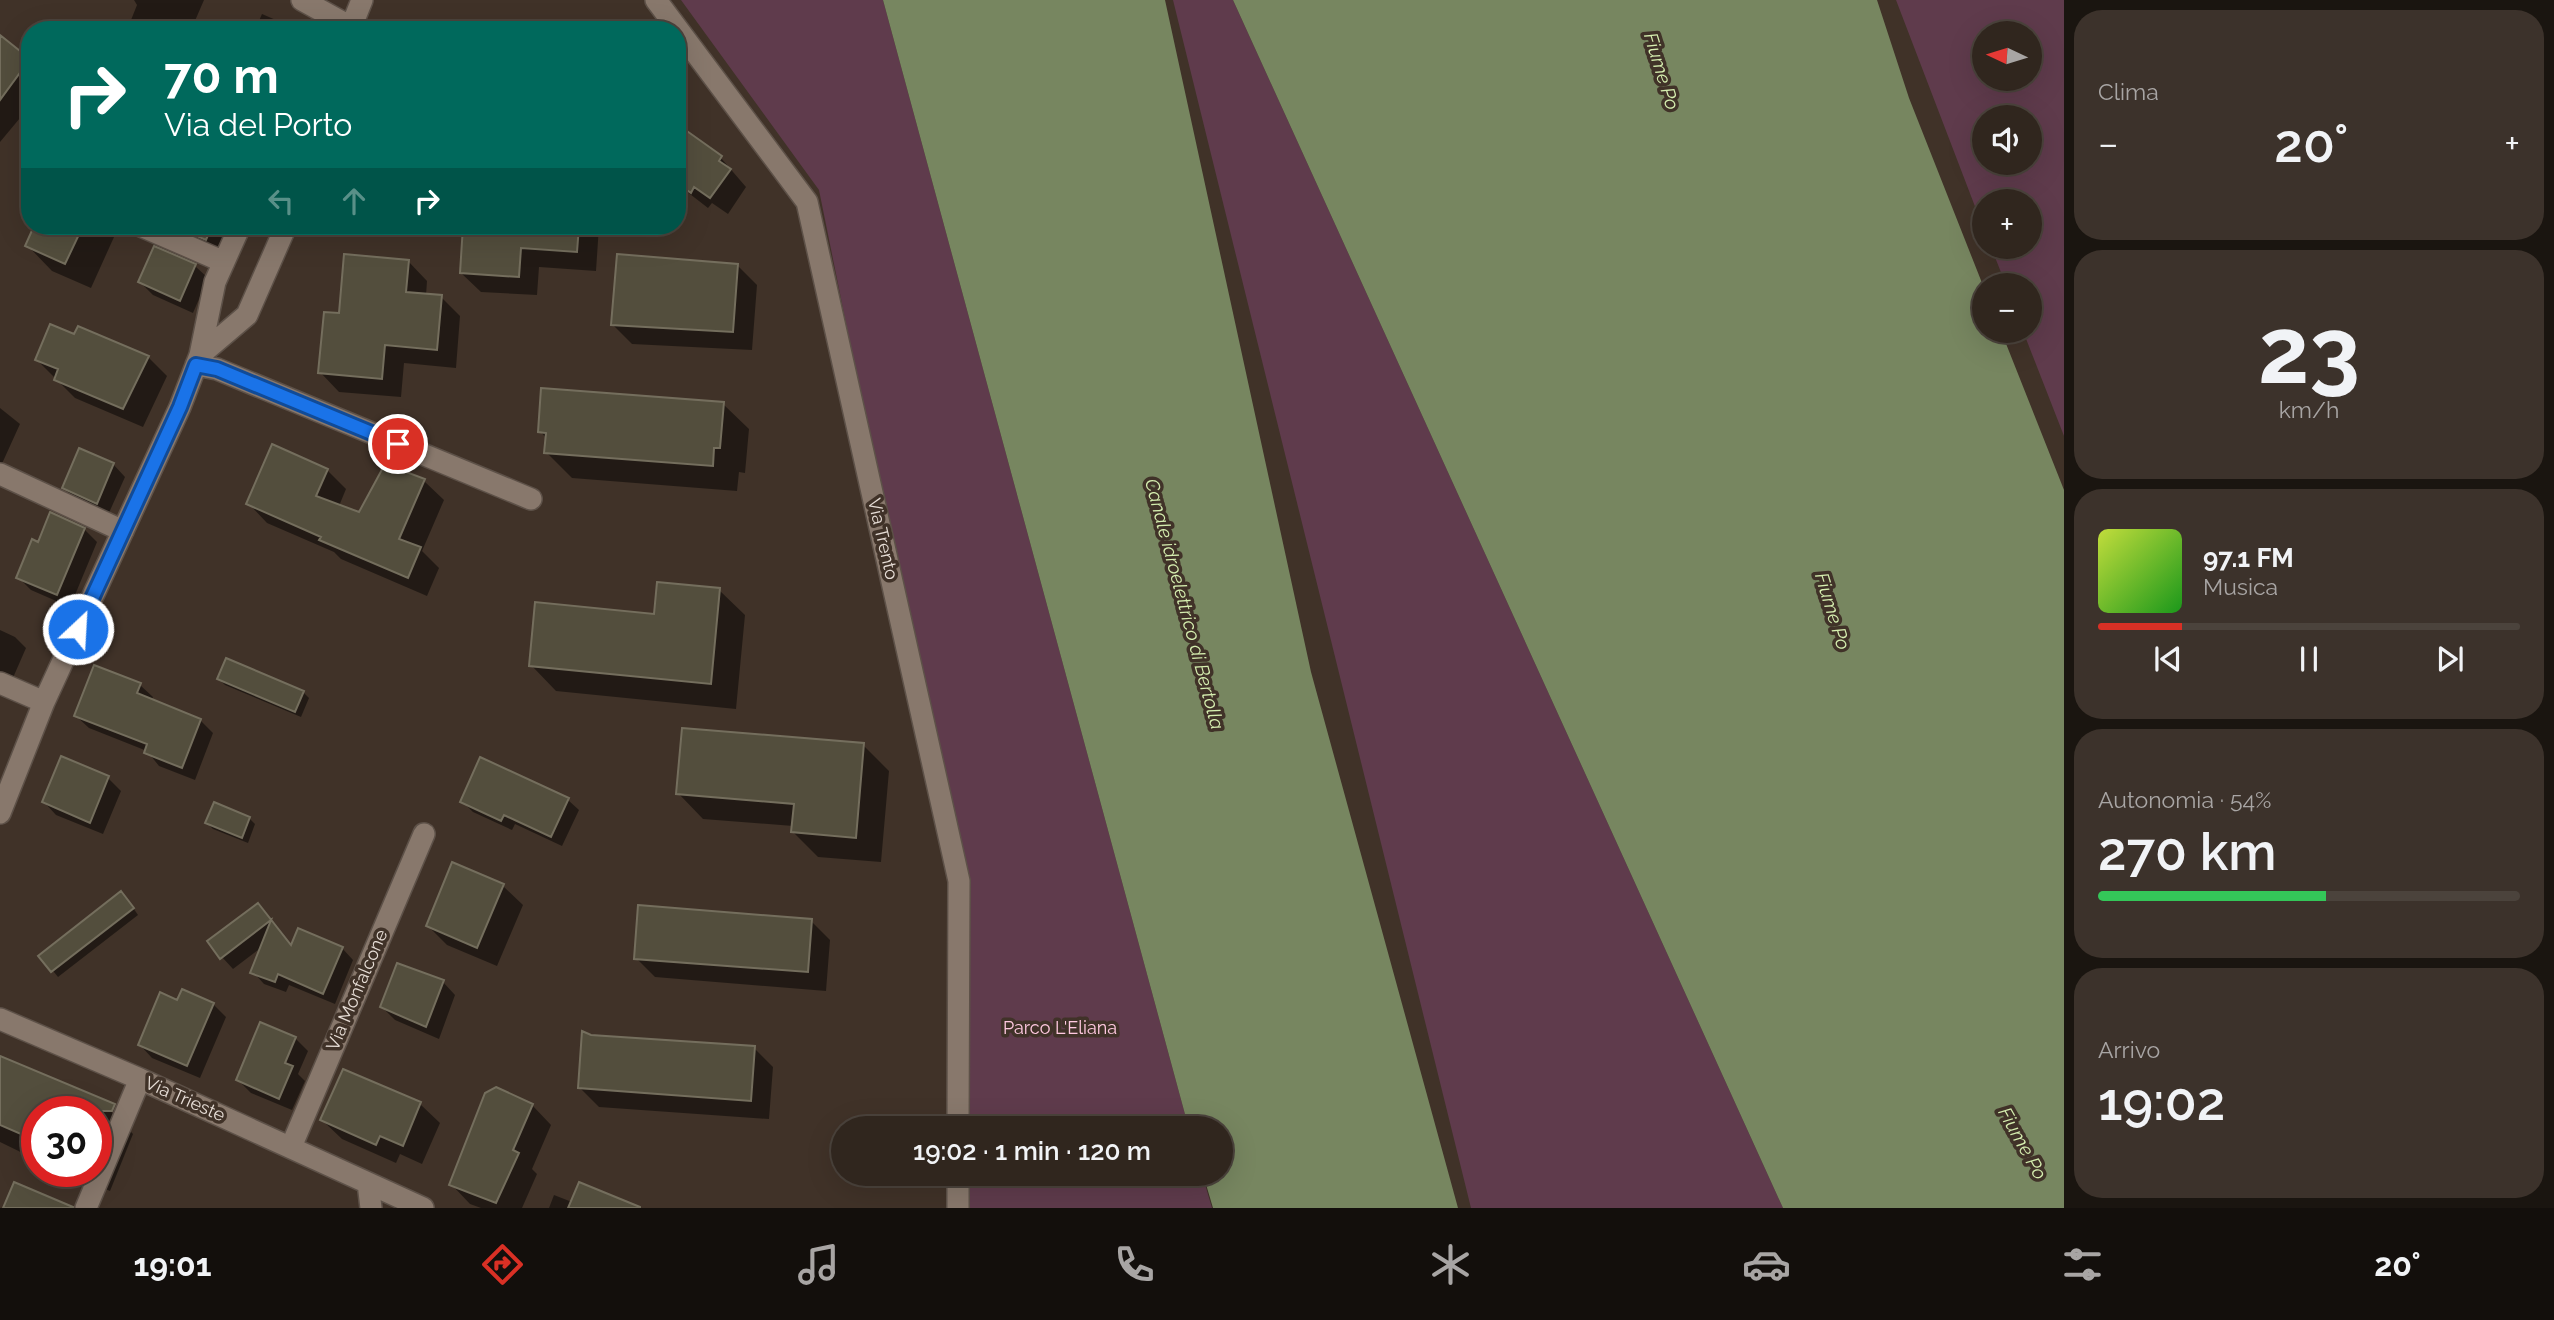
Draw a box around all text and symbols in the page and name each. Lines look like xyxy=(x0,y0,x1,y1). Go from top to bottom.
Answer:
north arrow xyxy=(1972,21,2042,91)
map controls xyxy=(1972,21,2042,343)
water label: Fiume Po xyxy=(1640,30,1684,112)
text: 70 m xyxy=(164,47,279,104)
icon: right xyxy=(49,49,140,140)
text: Clima xyxy=(2098,78,2159,105)
button: sound xyxy=(1972,105,2042,175)
text: Via del Porto xyxy=(164,106,352,143)
text: 20° xyxy=(2274,113,2348,174)
text: − xyxy=(2098,121,2118,166)
text: + xyxy=(2504,121,2520,166)
icon: left xyxy=(262,182,300,220)
icon: ahead xyxy=(335,182,373,220)
icon: right xyxy=(408,182,446,220)
button: + xyxy=(1972,189,2042,259)
button: − xyxy=(1972,273,2042,343)
text: 23 xyxy=(2258,297,2360,404)
text: km/h xyxy=(2279,396,2339,423)
pin xyxy=(368,414,428,474)
icon: arrive xyxy=(379,425,417,463)
water label: Canale idroelettrico di Bertolla xyxy=(1141,476,1229,732)
street label: Via Trento xyxy=(864,496,903,582)
text: 97.1 FM xyxy=(2203,543,2294,573)
water label: Fiume Po xyxy=(1811,570,1855,652)
text: Musica xyxy=(2203,573,2278,600)
position arrow xyxy=(41,592,115,666)
icon: previous xyxy=(2149,640,2187,678)
icon: pause xyxy=(2290,640,2328,678)
icon: next xyxy=(2431,640,2469,678)
text: Autonomia · 54% xyxy=(2098,786,2272,813)
text: 270 km xyxy=(2098,821,2277,882)
street label: Via Monfalcone xyxy=(322,926,392,1053)
park label: Parco L'Eliana xyxy=(1003,1017,1117,1038)
text: Arrivo xyxy=(2098,1036,2160,1063)
text: 19:02 xyxy=(2098,1071,2225,1132)
street label: Via Trieste xyxy=(142,1072,229,1126)
speed limit sign: 30 xyxy=(21,1096,112,1187)
water label: Fiume Po xyxy=(1994,1103,2052,1183)
text: 19:02 · 1 min · 120 m xyxy=(913,1136,1151,1166)
icon: directions xyxy=(478,1240,527,1289)
icon: music xyxy=(794,1240,843,1289)
icon: phone xyxy=(1110,1240,1159,1289)
icon: climate xyxy=(1426,1240,1475,1289)
icon: car xyxy=(1742,1240,1791,1289)
icon: filters xyxy=(2058,1240,2107,1289)
text: 19:01 xyxy=(133,1246,212,1283)
text: 20° xyxy=(2374,1246,2421,1283)

